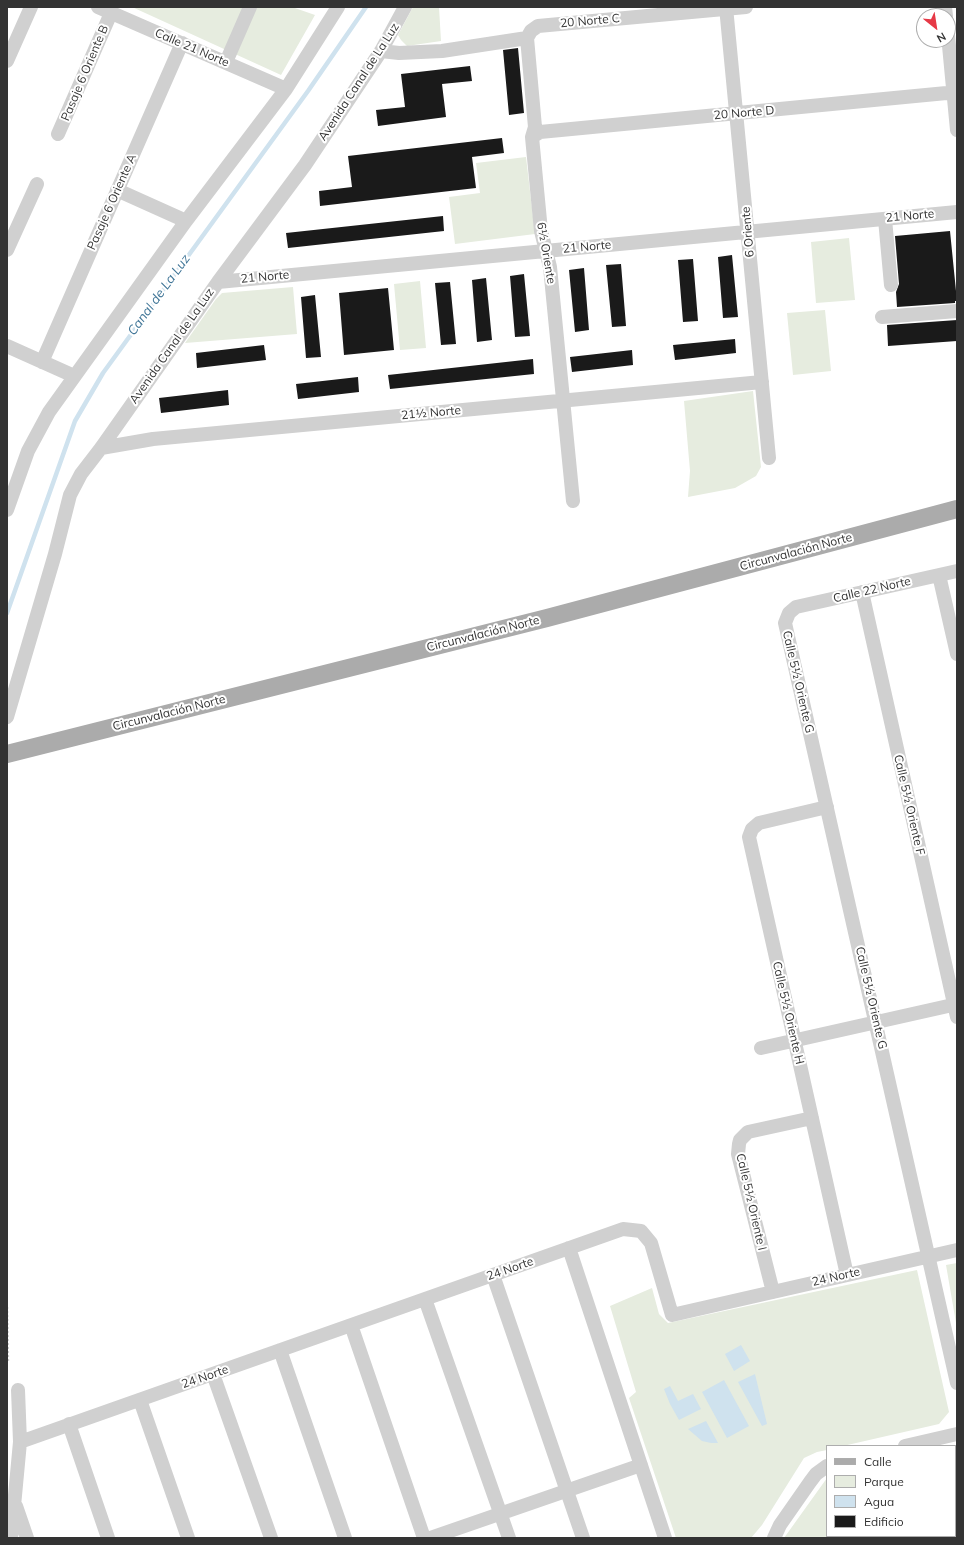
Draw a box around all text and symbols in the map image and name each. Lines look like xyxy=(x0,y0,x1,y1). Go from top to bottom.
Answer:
north arrow xyxy=(916,8,956,48)
street label: 20 Norte C xyxy=(559,11,621,31)
street label: Avenida Canal de La Luz xyxy=(316,20,402,144)
street label: Pasaje 6 Oriente B xyxy=(58,23,112,123)
street label: Calle 21 Norte xyxy=(153,26,231,70)
text: N xyxy=(934,29,949,46)
street label: 20 Norte D xyxy=(713,103,775,123)
street label: Pasaje 6 Oriente A xyxy=(84,152,140,252)
street label: 6 Oriente xyxy=(739,206,757,258)
street label: 21 Norte xyxy=(885,207,935,225)
street label: 6½ Oriente xyxy=(533,221,559,285)
street label: 21 Norte xyxy=(562,238,612,256)
water label: Canal de La Luz xyxy=(124,252,194,338)
street label: 21 Norte xyxy=(240,268,290,286)
street label: Avenida Canal de La Luz xyxy=(127,286,217,406)
street label: 21½ Norte xyxy=(401,403,461,423)
street label: Circunvalación Norte xyxy=(738,530,854,574)
street label: Calle 22 Norte xyxy=(832,574,912,606)
street label: Circunvalación Norte xyxy=(425,613,541,655)
street label: Calle 5½ Oriente G xyxy=(779,629,817,735)
street label: Circunvalación Norte xyxy=(111,692,227,734)
street label: Calle 5½ Oriente F xyxy=(890,753,928,857)
street label: Calle 5½ Oriente G xyxy=(852,945,890,1051)
street label: Calle 5½ Oriente H xyxy=(769,960,807,1066)
street label: Calle 5½ Oriente I xyxy=(733,1152,769,1252)
street label: 24 Norte xyxy=(485,1254,535,1284)
street label: 24 Norte xyxy=(811,1265,861,1289)
street label: 24 Norte xyxy=(180,1362,230,1392)
legend xyxy=(826,1445,956,1537)
text: Calle xyxy=(864,1454,891,1469)
text: Parque xyxy=(864,1474,904,1489)
text: Agua xyxy=(864,1494,894,1509)
text: Edificio xyxy=(864,1514,904,1529)

